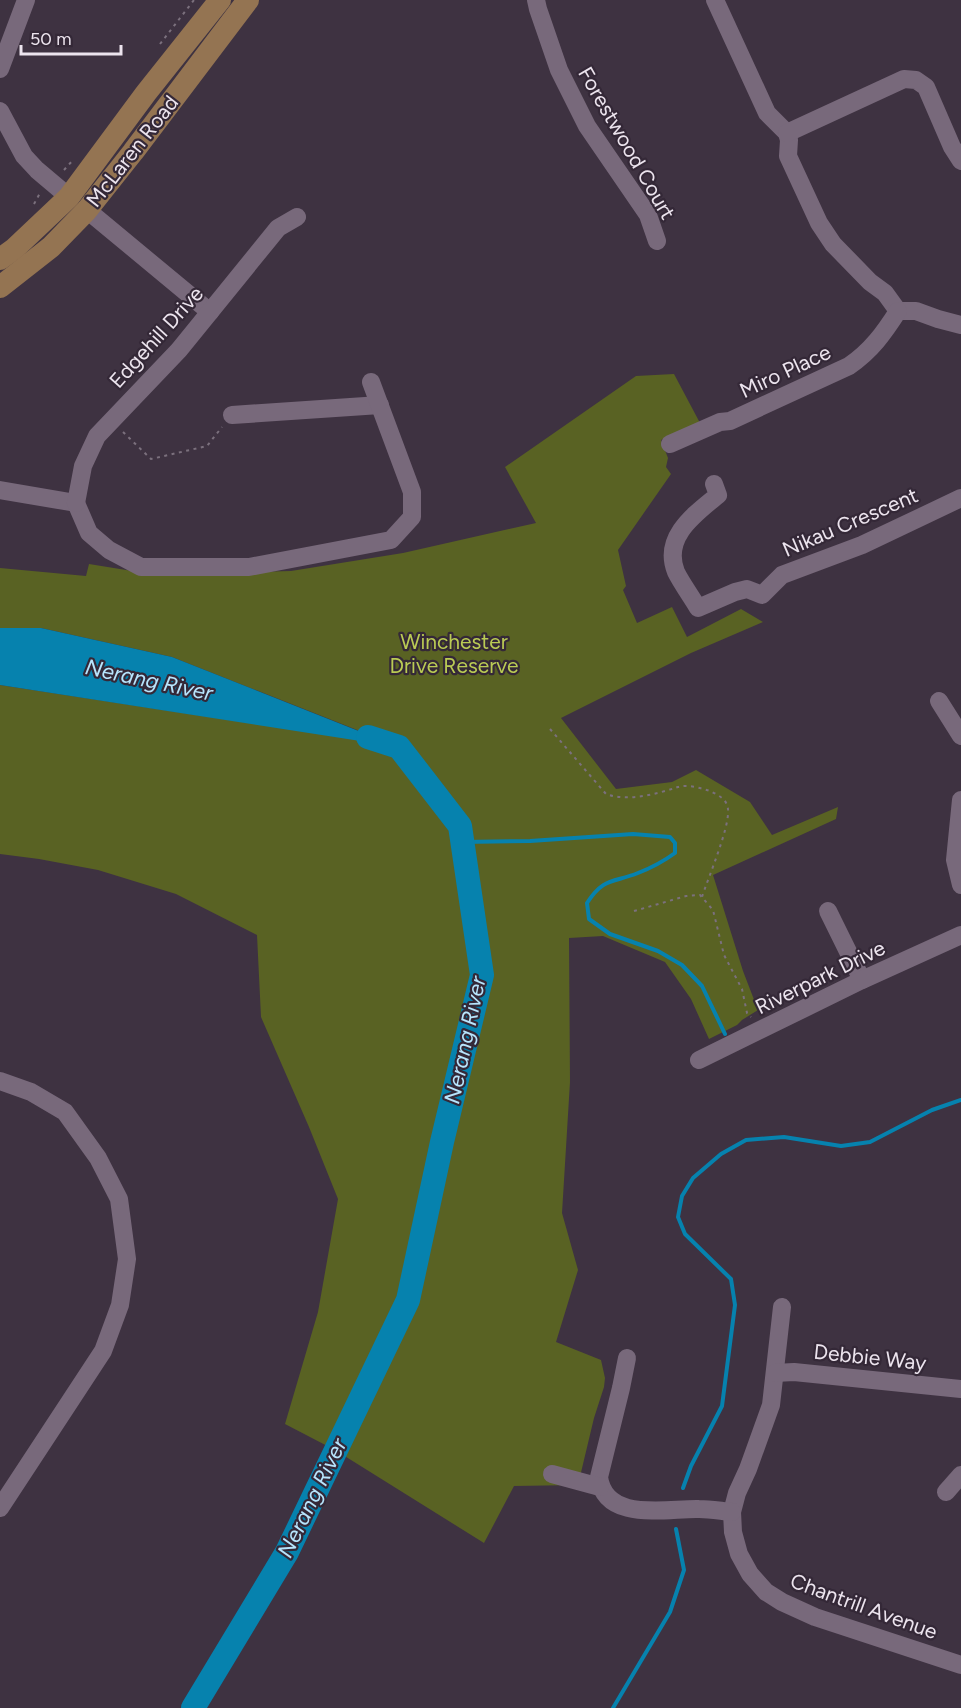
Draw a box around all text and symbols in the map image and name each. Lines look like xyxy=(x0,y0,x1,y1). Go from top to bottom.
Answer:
scale bar xyxy=(21,18,122,56)
text: 50 m xyxy=(30,28,72,50)
street label: Forestwood Court xyxy=(573,62,681,224)
street label: McLaren Road xyxy=(81,90,183,212)
street label: Edgehill Drive xyxy=(104,281,208,393)
street label: Miro Place xyxy=(736,339,834,403)
street label: Nikau Crescent xyxy=(779,482,922,562)
park label: Winchester Drive Reserve xyxy=(390,629,518,678)
water label: Nerang River xyxy=(83,653,217,707)
street label: Riverpark Drive xyxy=(751,935,889,1019)
water label: Nerang River xyxy=(438,972,492,1106)
street label: Debbie Way xyxy=(813,1339,927,1375)
water label: Nerang River xyxy=(271,1432,353,1562)
street label: Chantrill Avenue xyxy=(787,1568,941,1644)

